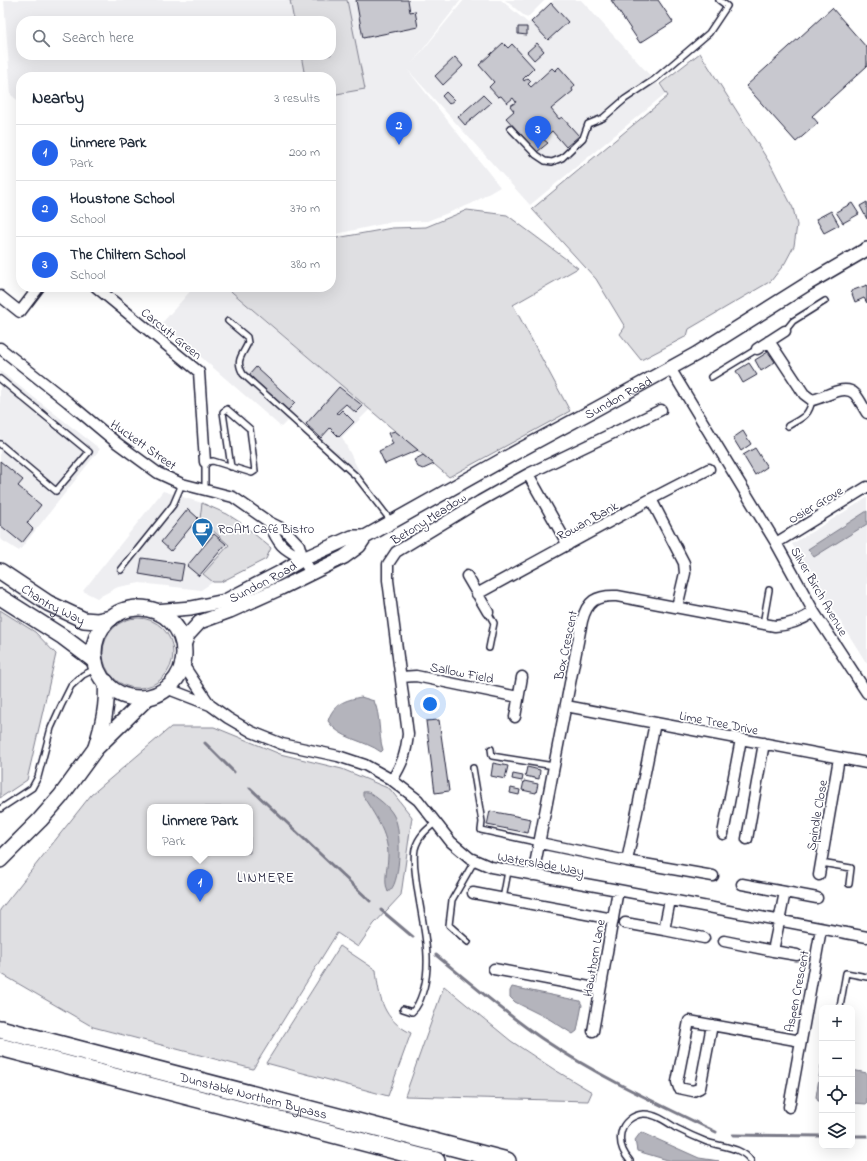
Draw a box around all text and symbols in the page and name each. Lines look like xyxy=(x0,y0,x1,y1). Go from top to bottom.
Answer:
search box xyxy=(16,16,336,60)
icon: search xyxy=(30,27,52,49)
text: Search here xyxy=(62,27,134,49)
text: Nearby xyxy=(32,86,84,111)
text: 3 results xyxy=(274,89,320,108)
pin: 2 xyxy=(386,112,412,145)
pin: 3 xyxy=(525,116,551,149)
text: Linmere Park xyxy=(70,132,146,154)
text: 1 xyxy=(43,143,47,162)
text: 200 m xyxy=(289,143,320,162)
text: Park xyxy=(70,154,94,173)
text: Houstone School xyxy=(70,188,174,210)
text: 2 xyxy=(42,199,48,218)
text: 370 m xyxy=(290,199,320,218)
text: School xyxy=(70,210,106,229)
text: The Chiltern School xyxy=(70,244,185,266)
text: 3 xyxy=(42,255,48,274)
text: 380 m xyxy=(291,255,320,274)
text: School xyxy=(70,266,106,285)
street label: Carcutt Green xyxy=(136,304,206,365)
street label: Sundon Road xyxy=(581,372,656,424)
street label: Huckett Street xyxy=(106,415,181,475)
street label: Osier Grove xyxy=(785,481,847,529)
street label: Betony Meadow xyxy=(386,488,471,551)
street label: Rowan Bank xyxy=(554,497,622,546)
cafe icon: ROAM Café Bistro xyxy=(190,515,216,548)
place label: ROAM Café Bistro xyxy=(218,520,315,539)
street label: Silver Birch Avenue xyxy=(785,543,852,640)
street label: Sundon Road xyxy=(226,557,301,608)
street label: Chantry Way xyxy=(17,580,88,631)
street label: Box Crescent xyxy=(550,608,583,683)
street label: Sallow Field xyxy=(428,658,496,689)
your location xyxy=(420,694,440,714)
street label: Lime Tree Drive xyxy=(678,707,760,740)
street label: Spindle Close xyxy=(802,778,833,852)
popup xyxy=(147,804,253,856)
text: Linmere Park xyxy=(162,810,238,832)
text: Park xyxy=(162,832,185,851)
street label: Waterslade Way xyxy=(496,847,586,882)
district label: LINMERE xyxy=(237,868,295,889)
pin: 1 xyxy=(187,869,213,902)
street label: Hawthorn Lane xyxy=(578,918,611,998)
street label: Aspen Crescent xyxy=(780,948,815,1034)
map controls xyxy=(819,1005,855,1149)
button: + xyxy=(819,1005,855,1041)
button: − xyxy=(819,1041,855,1077)
street label: Dunstable Northern Bypass xyxy=(176,1068,330,1125)
button: locate xyxy=(819,1077,855,1113)
button: layers xyxy=(819,1113,855,1149)

